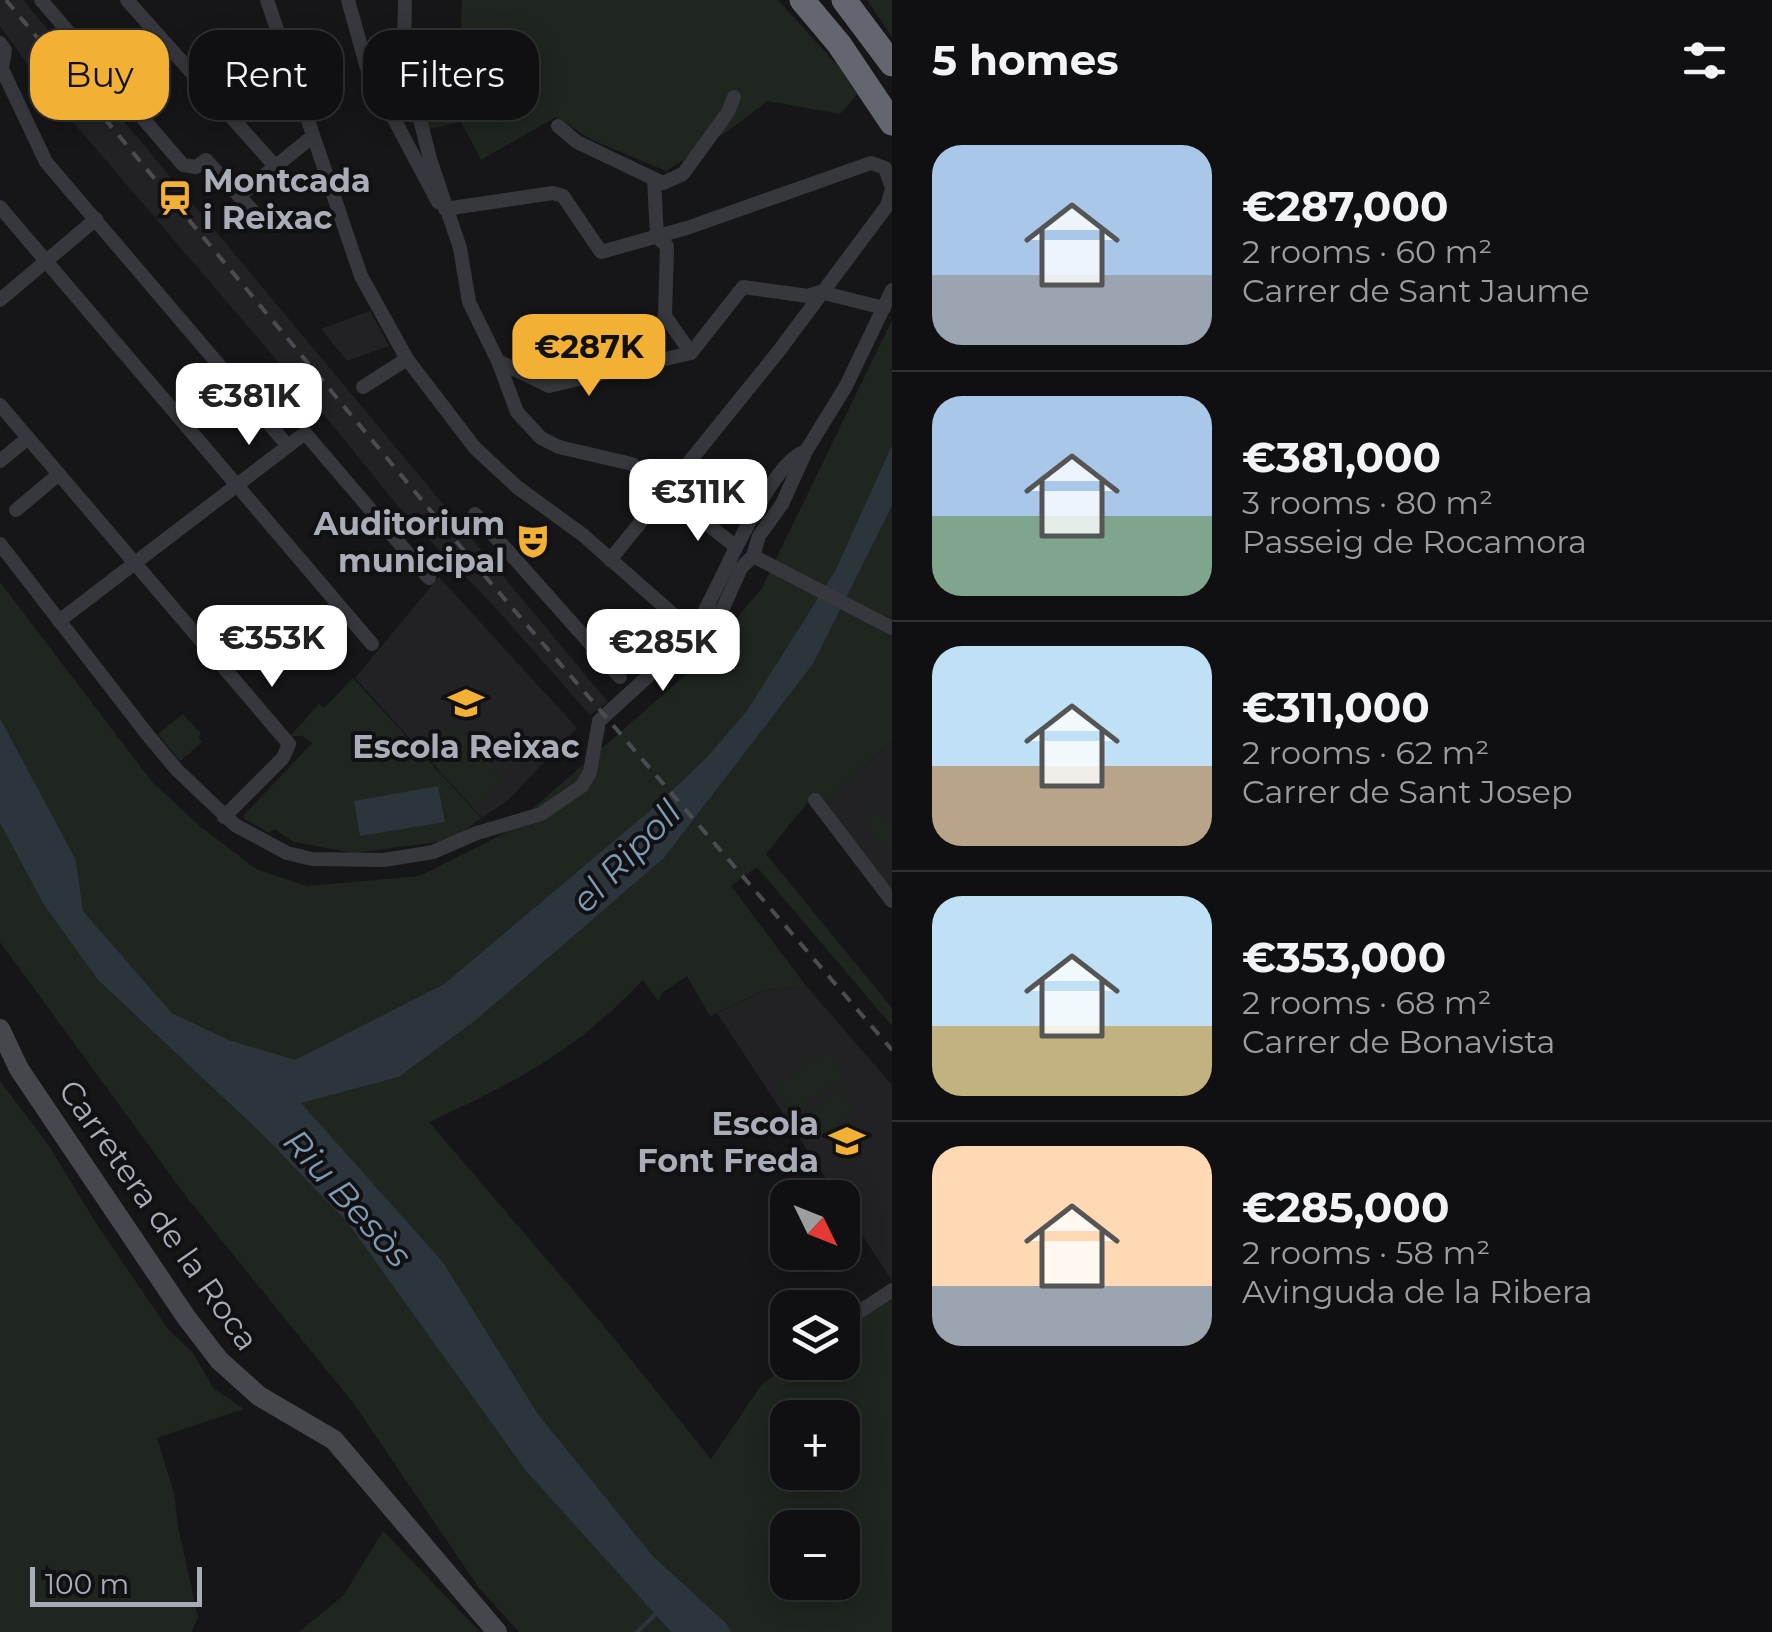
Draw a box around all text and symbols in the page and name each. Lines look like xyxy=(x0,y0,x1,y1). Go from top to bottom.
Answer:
chip: Buy xyxy=(30,30,169,120)
chip: Rent xyxy=(189,30,343,120)
chip: Filters xyxy=(363,30,539,120)
icon: filters xyxy=(1677,33,1732,88)
text: 5 homes xyxy=(932,34,1119,86)
place label: Montcada i Reixac xyxy=(203,161,371,237)
station icon: Montcada i Reixac xyxy=(156,179,194,217)
text: €287,000 xyxy=(1242,180,1448,232)
icon: home xyxy=(1012,185,1132,305)
text: 2 rooms · 60 m² xyxy=(1242,232,1492,271)
text: Carrer de Sant Jaume xyxy=(1242,271,1590,310)
pin: €287K xyxy=(519,314,659,399)
text: €287K xyxy=(534,327,644,366)
pin: €381K xyxy=(179,363,319,448)
text: €381K xyxy=(198,376,300,415)
text: €381,000 xyxy=(1242,431,1441,483)
icon: home xyxy=(1012,436,1132,556)
pin: €311K xyxy=(628,459,768,544)
text: €311K xyxy=(651,472,745,511)
text: 3 rooms · 80 m² xyxy=(1242,483,1493,522)
place label: Auditorium municipal xyxy=(313,504,505,580)
theatre icon: Auditorium municipal xyxy=(514,522,552,560)
text: Passeig de Rocamora xyxy=(1242,522,1587,561)
pin: €353K xyxy=(202,605,342,690)
pin: €285K xyxy=(593,609,733,694)
text: €353K xyxy=(219,618,325,657)
text: €285K xyxy=(609,622,717,661)
text: €311,000 xyxy=(1242,681,1430,733)
school or university icon: Escola Reixac xyxy=(447,684,485,722)
icon: home xyxy=(1012,686,1132,806)
place label: Escola Reixac xyxy=(352,727,580,766)
text: 2 rooms · 62 m² xyxy=(1242,733,1489,772)
text: Carrer de Sant Josep xyxy=(1242,772,1573,811)
water label: el Ripoll xyxy=(562,791,690,921)
text: €353,000 xyxy=(1242,931,1446,983)
icon: home xyxy=(1012,936,1132,1056)
text: 2 rooms · 68 m² xyxy=(1242,983,1492,1022)
text: Carrer de Bonavista xyxy=(1242,1022,1555,1061)
street label: Carretera de la Roca xyxy=(51,1072,267,1358)
place label: Escola Font Freda xyxy=(637,1104,819,1180)
water label: Riu Besòs xyxy=(275,1120,421,1276)
school or university icon: Escola Font Freda xyxy=(828,1122,866,1160)
north arrow xyxy=(770,1180,860,1270)
map controls xyxy=(770,1180,860,1600)
text: €285,000 xyxy=(1242,1181,1449,1233)
icon: home xyxy=(1012,1186,1132,1306)
text: 2 rooms · 58 m² xyxy=(1242,1233,1490,1272)
text: Avinguda de la Ribera xyxy=(1242,1272,1593,1311)
button: layers xyxy=(770,1290,860,1380)
button: + xyxy=(770,1400,860,1490)
button: − xyxy=(770,1510,860,1600)
scale bar xyxy=(30,1562,202,1606)
text: 100 m xyxy=(45,1567,129,1601)

